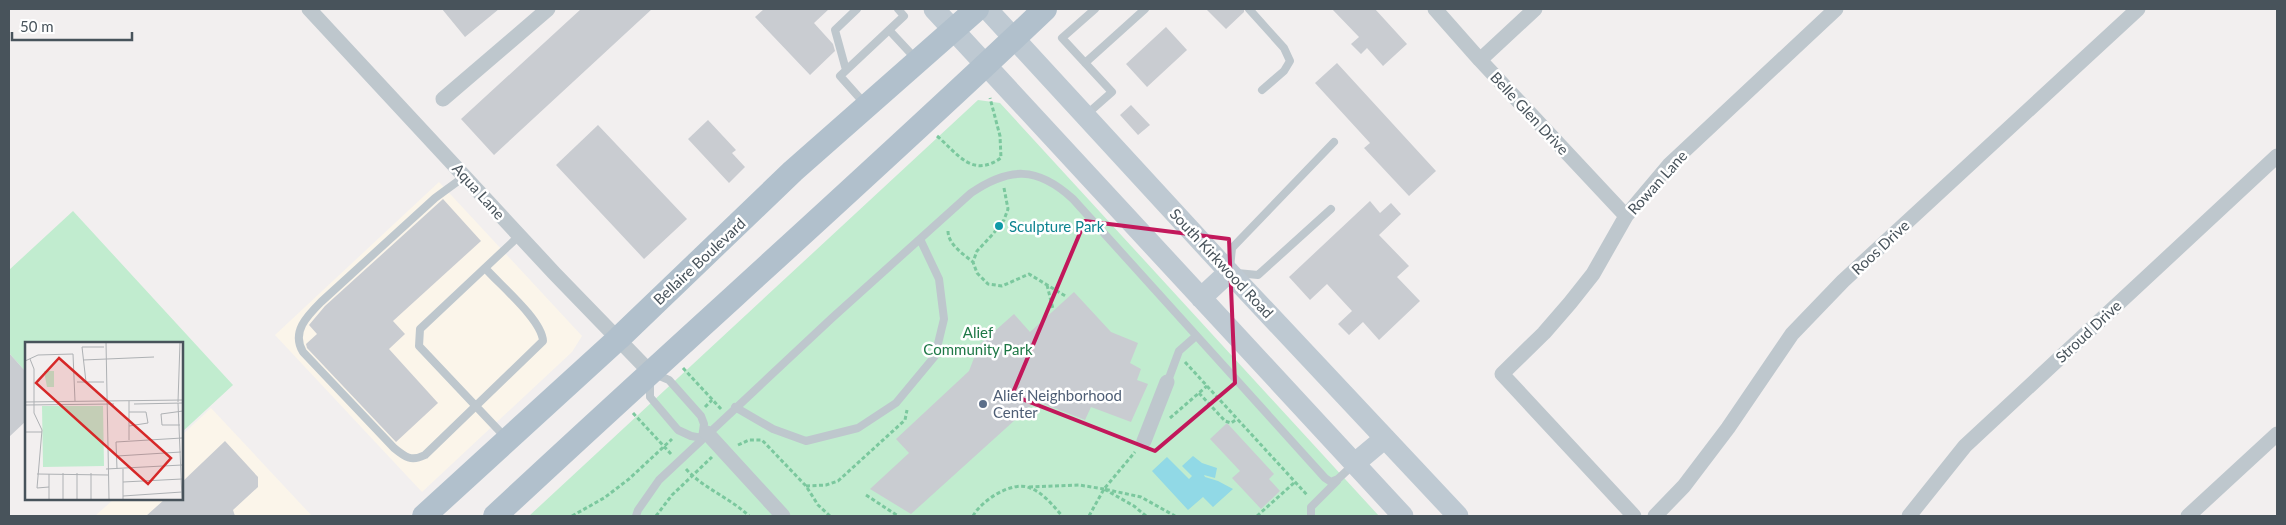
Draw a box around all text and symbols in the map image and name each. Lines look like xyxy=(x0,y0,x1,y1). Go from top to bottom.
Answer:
scale bar xyxy=(12,10,132,42)
text: 50 m xyxy=(20,17,54,35)
street label: Belle Glen Drive xyxy=(1487,68,1573,158)
street label: Rowan Lane xyxy=(1624,146,1691,218)
street label: Aqua Lane xyxy=(449,159,509,223)
street label: South Kirkwood Road xyxy=(1167,204,1277,322)
street label: Bellaire Boulevard xyxy=(649,214,749,308)
street label: Roos Drive xyxy=(1848,216,1913,278)
place label: Sculpture Park xyxy=(1009,217,1105,235)
marker: Sculpture Park xyxy=(993,220,1005,232)
street label: Stroud Drive xyxy=(2051,296,2125,366)
park label: Alief Community Park xyxy=(923,323,1033,358)
inset map xyxy=(25,342,182,500)
place label: Alief Neighborhood Center xyxy=(993,386,1122,421)
marker: Alief Neighborhood Center xyxy=(977,398,989,410)

